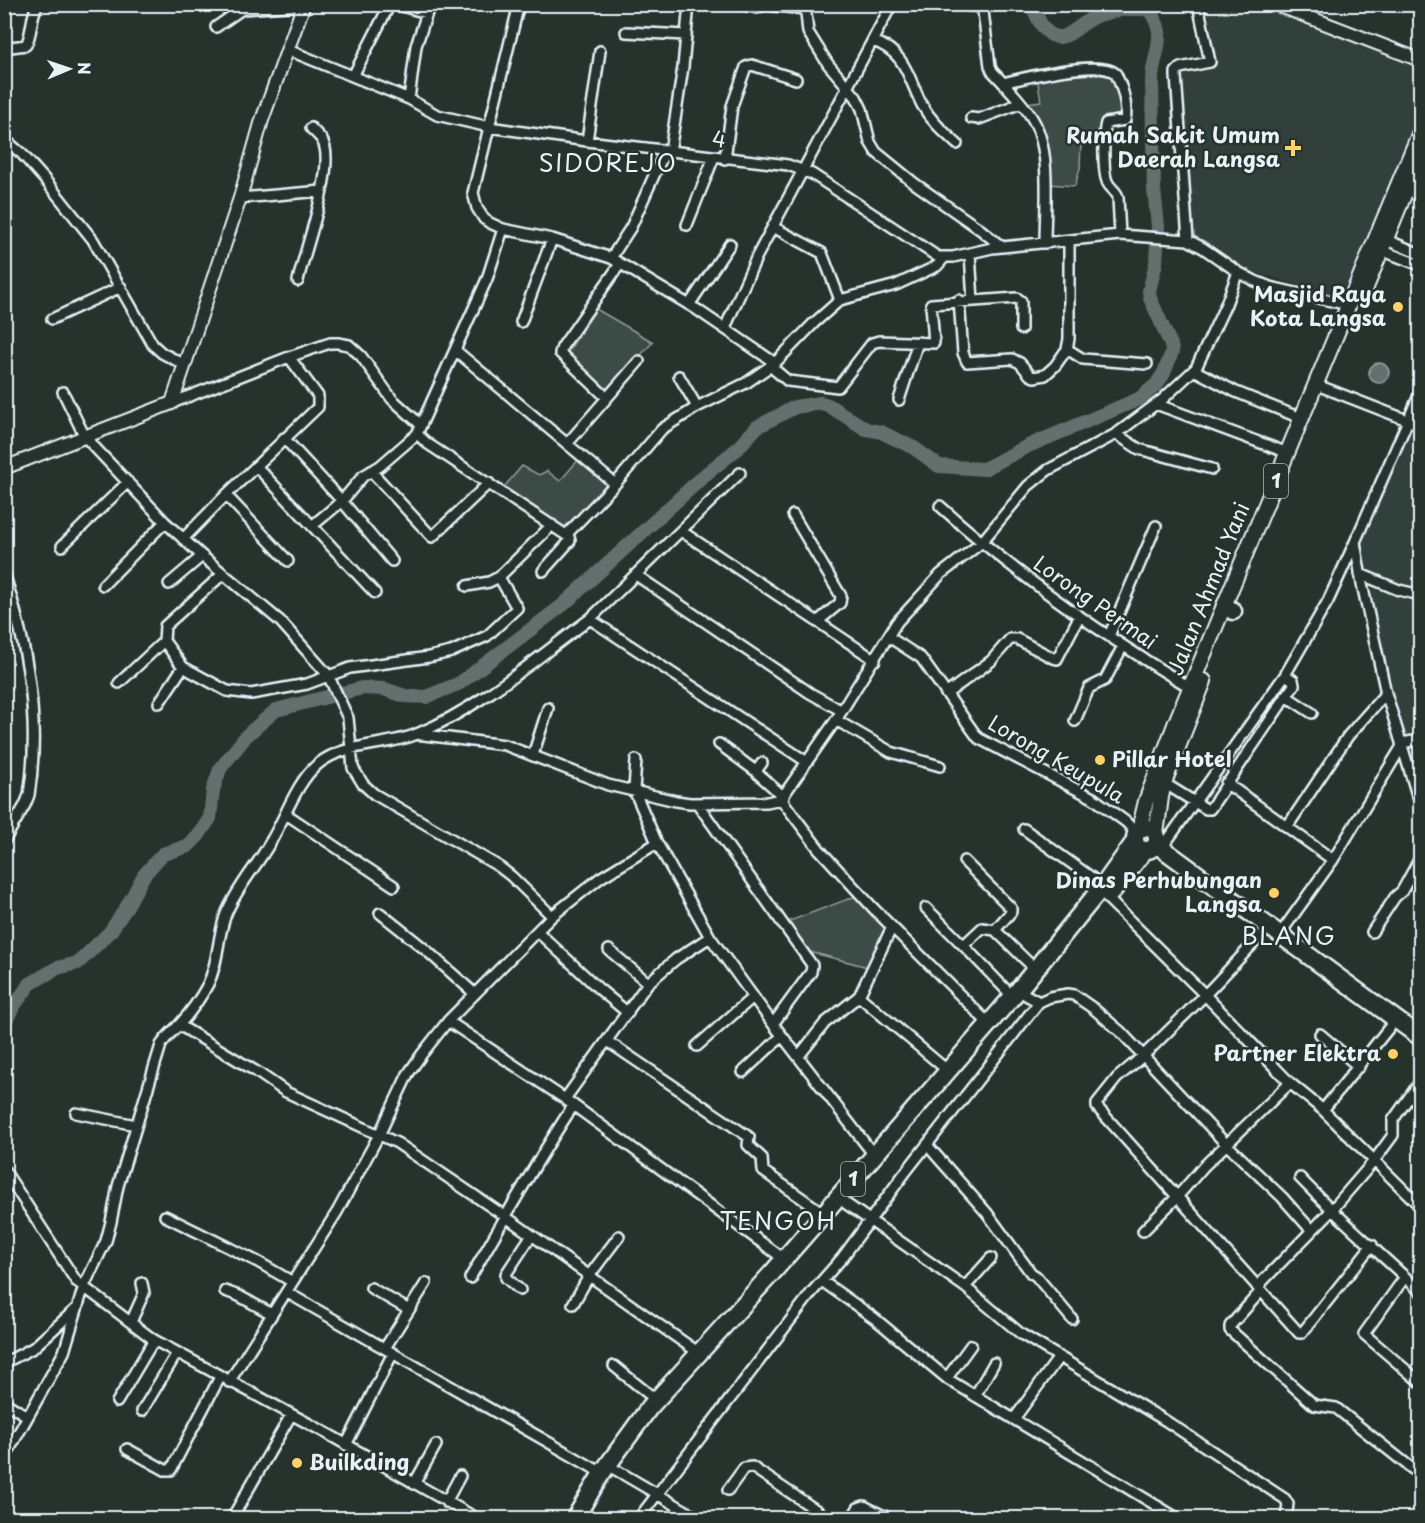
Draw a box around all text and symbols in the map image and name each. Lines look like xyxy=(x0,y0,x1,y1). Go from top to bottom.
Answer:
north arrow xyxy=(39,39,99,99)
text: N xyxy=(73,62,97,75)
place label: Rumah Sakit Umum Daerah Langsa xyxy=(1066,118,1280,174)
street label: 4 xyxy=(710,121,728,155)
marker: Rumah Sakit Umum Daerah Langsa xyxy=(1284,139,1302,157)
district label: SIDOREJO xyxy=(539,144,677,180)
place label: Masjid Raya Kota Langsa xyxy=(1250,277,1386,333)
marker: Masjid Raya Kota Langsa xyxy=(1391,300,1405,314)
road number: 1 xyxy=(1264,464,1288,498)
street label: Jalan Ahmad Yani xyxy=(1158,497,1256,680)
street label: Lorong Permai xyxy=(1028,547,1164,656)
street label: Lorong Keupula xyxy=(983,706,1131,810)
place label: Pillar Hotel xyxy=(1112,742,1231,774)
marker: Pillar Hotel xyxy=(1093,753,1107,767)
place label: Dinas Perhubungan Langsa xyxy=(1056,863,1262,919)
marker: Dinas Perhubungan Langsa xyxy=(1267,886,1281,900)
district label: BLANG xyxy=(1242,917,1336,953)
place label: Partner Elektra xyxy=(1213,1036,1382,1068)
marker: Partner Elektra xyxy=(1386,1047,1400,1061)
road number: 1 xyxy=(841,1162,865,1196)
district label: TENGOH xyxy=(720,1202,836,1238)
place label: Builkding xyxy=(309,1445,409,1477)
marker: Builkding xyxy=(290,1456,304,1470)

